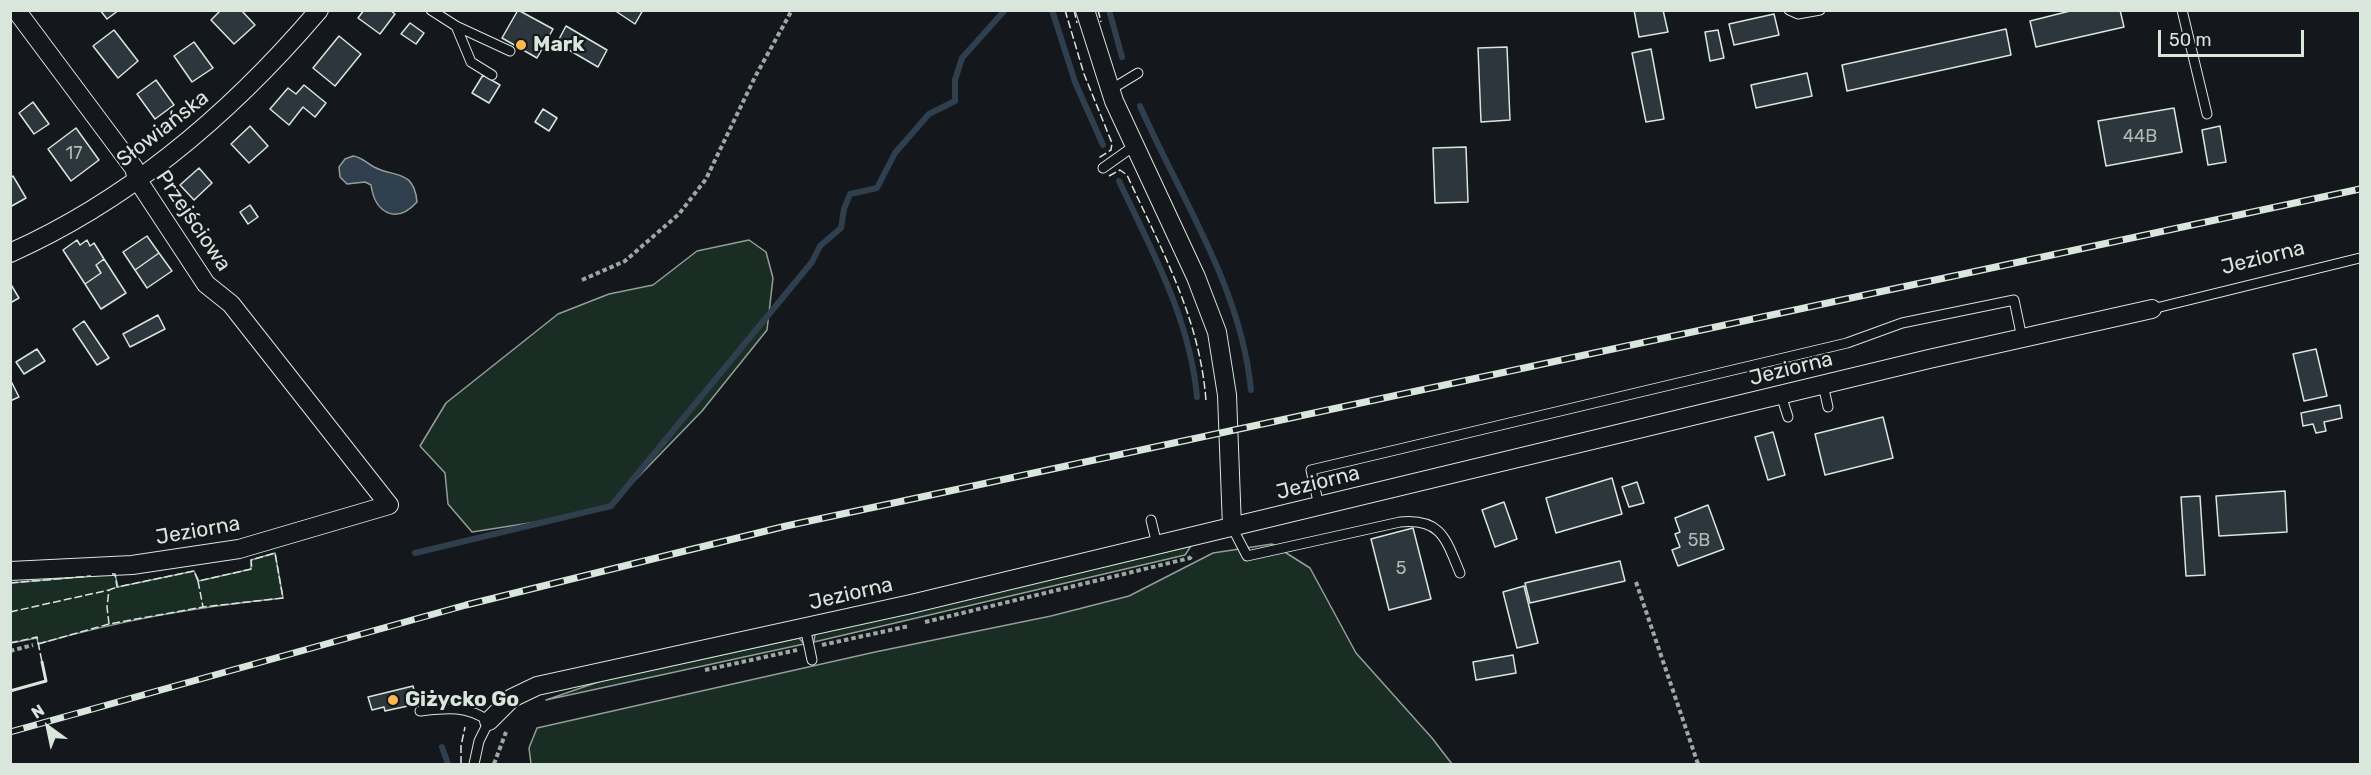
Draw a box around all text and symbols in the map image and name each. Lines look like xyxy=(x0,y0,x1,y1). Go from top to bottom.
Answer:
scale bar xyxy=(2161,18,2306,56)
text: 50 m xyxy=(2169,29,2212,51)
place label: Mark xyxy=(533,32,585,58)
marker: Mark xyxy=(514,38,528,52)
street label: Słowiańska xyxy=(112,85,214,173)
house number: 44B xyxy=(2123,126,2157,148)
house number: 17 xyxy=(66,143,82,165)
street label: Przejściowa xyxy=(150,166,236,276)
street label: Jeziorna xyxy=(2219,235,2307,281)
street label: Jeziorna xyxy=(1747,346,1835,392)
street label: Jeziorna xyxy=(1274,460,1362,506)
street label: Jeziorna xyxy=(154,511,242,551)
house number: 5B xyxy=(1688,530,1710,552)
house number: 5 xyxy=(1396,558,1406,580)
street label: Jeziorna xyxy=(807,572,895,616)
place label: Giżycko Go xyxy=(405,687,519,713)
marker: Giżycko Go xyxy=(386,693,400,707)
north arrow xyxy=(18,697,78,757)
text: N xyxy=(28,700,48,723)

